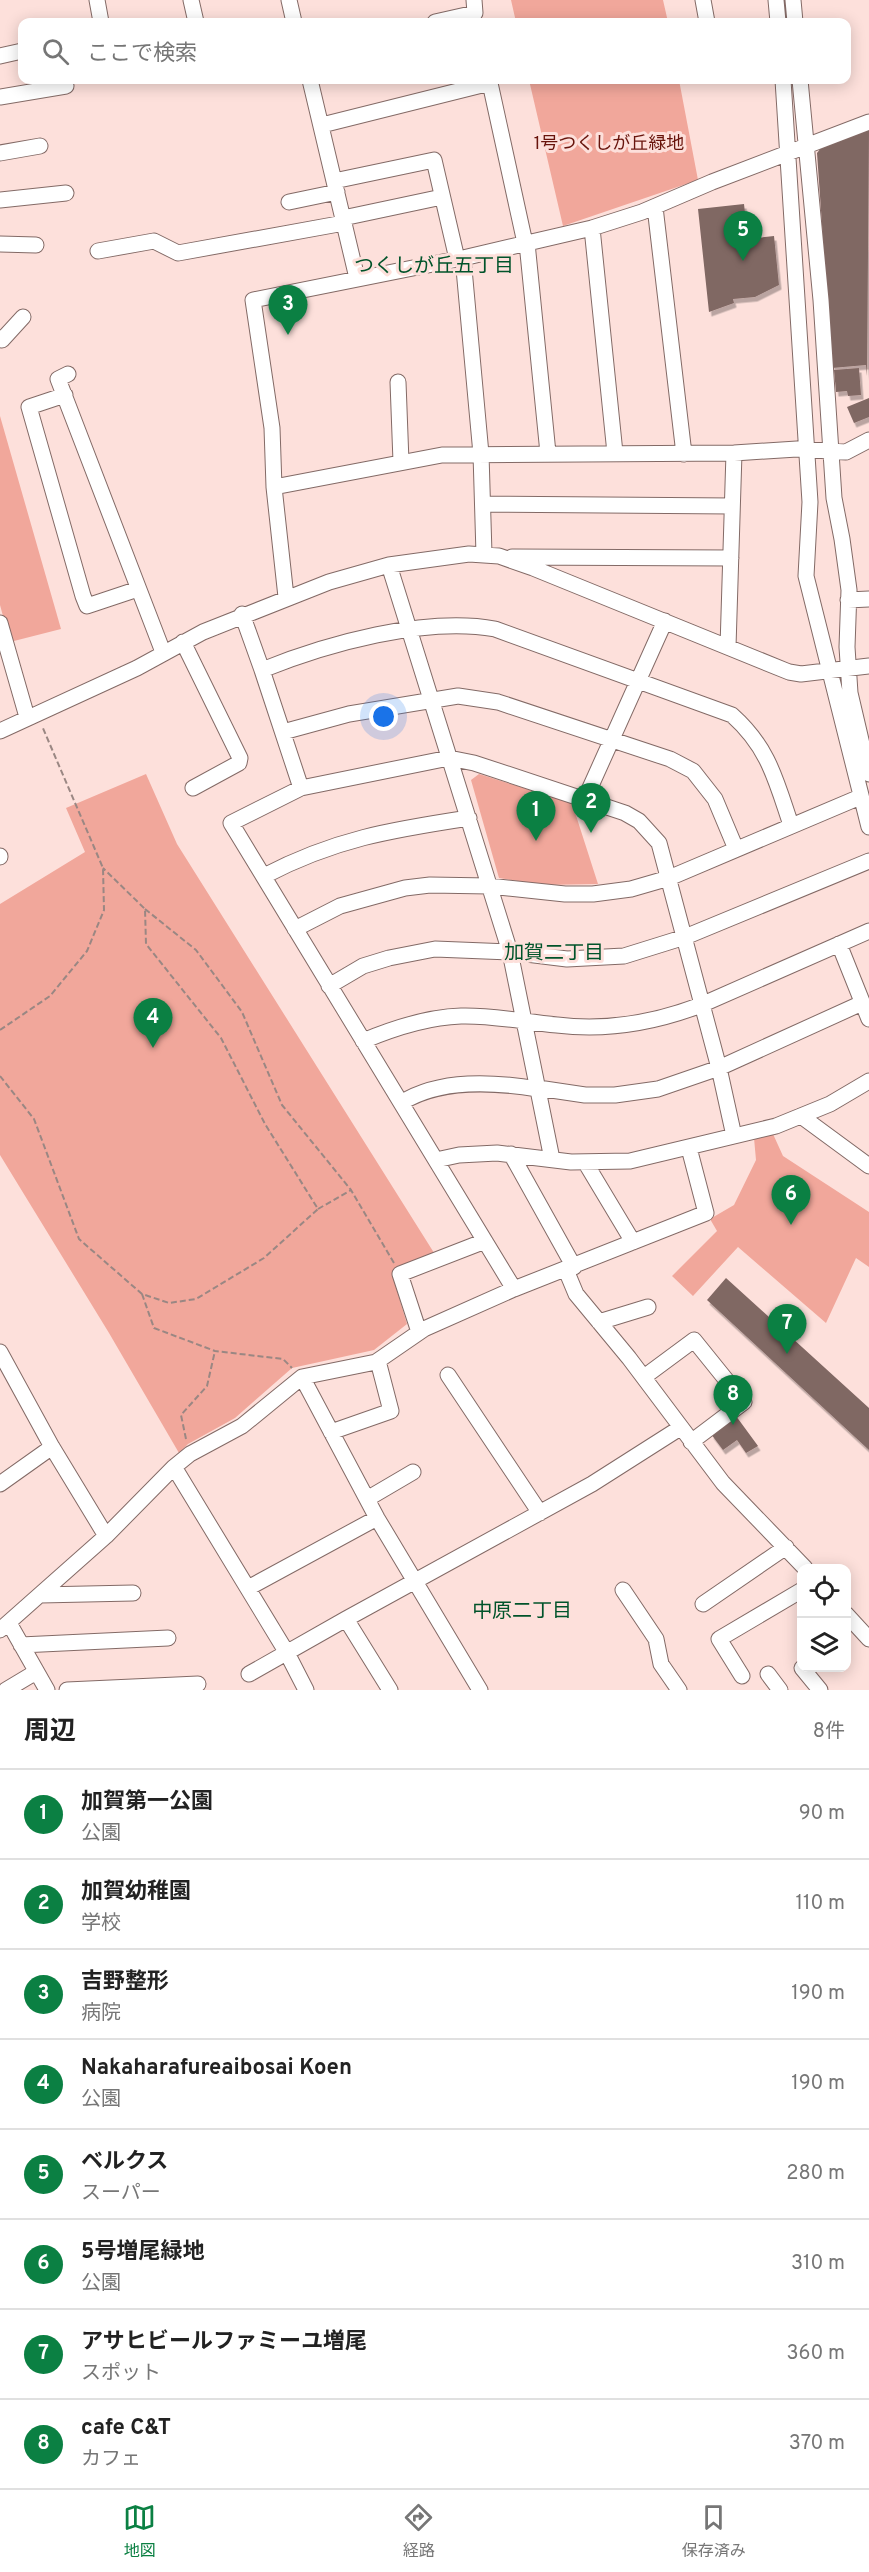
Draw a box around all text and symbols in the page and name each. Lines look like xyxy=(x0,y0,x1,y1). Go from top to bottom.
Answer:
search box xyxy=(18,18,851,84)
icon: search xyxy=(39,35,72,68)
text: ここで検索 xyxy=(87,41,197,68)
park label: 1号つくしが丘緑地 xyxy=(534,133,684,156)
pin: 5 xyxy=(724,212,762,261)
district label: つくしが丘五丁目 xyxy=(354,254,514,280)
pin: 3 xyxy=(268,286,308,335)
your location xyxy=(369,702,398,731)
pin: 2 xyxy=(572,784,610,833)
pin: 1 xyxy=(516,792,556,841)
district label: 加賀二丁目 xyxy=(504,941,604,967)
pin: 4 xyxy=(134,998,172,1048)
pin: 6 xyxy=(772,1176,810,1225)
pin: 7 xyxy=(768,1304,806,1354)
pin: 8 xyxy=(714,1376,752,1425)
map controls xyxy=(797,1564,851,1672)
button: locate xyxy=(797,1564,851,1618)
district label: 中原二丁目 xyxy=(472,1599,572,1625)
button: layers xyxy=(797,1618,851,1672)
text: 周辺 xyxy=(24,1716,76,1749)
text: 8件 xyxy=(813,1719,845,1745)
text: 加賀第一公園 xyxy=(81,1789,213,1816)
text: 1 xyxy=(40,1801,48,1827)
text: 90 m xyxy=(799,1801,845,1827)
text: 公園 xyxy=(81,1821,121,1847)
text: 加賀幼稚園 xyxy=(81,1879,191,1906)
text: 2 xyxy=(37,1891,50,1917)
text: 110 m xyxy=(796,1891,845,1917)
text: 学校 xyxy=(81,1911,121,1937)
text: 吉野整形 xyxy=(81,1969,169,1996)
text: 3 xyxy=(38,1981,50,2007)
text: 190 m xyxy=(791,1981,845,2007)
text: 病院 xyxy=(81,2001,121,2027)
text: Nakaharafureaibosai Koen xyxy=(81,2055,352,2082)
text: 4 xyxy=(37,2071,50,2097)
text: 190 m xyxy=(791,2071,845,2097)
text: 公園 xyxy=(81,2087,121,2113)
text: ベルクス xyxy=(81,2149,168,2176)
text: 5 xyxy=(37,2161,50,2187)
text: 280 m xyxy=(786,2161,845,2187)
text: スーパー xyxy=(81,2181,161,2207)
text: 5号増尾緑地 xyxy=(81,2239,204,2266)
text: 6 xyxy=(37,2251,50,2277)
text: 310 m xyxy=(791,2251,845,2277)
text: 公園 xyxy=(81,2271,121,2297)
text: アサヒビールファミーユ増尾 xyxy=(81,2329,367,2356)
text: 7 xyxy=(38,2341,49,2367)
text: 360 m xyxy=(787,2341,845,2367)
text: スポット xyxy=(81,2361,161,2387)
text: cafe C&T xyxy=(81,2415,171,2442)
text: 8 xyxy=(37,2431,50,2457)
text: 370 m xyxy=(789,2431,845,2457)
text: カフェ xyxy=(81,2447,141,2473)
tab: 地図 xyxy=(123,2501,156,2562)
tab: 経路 xyxy=(402,2501,435,2562)
tab: 保存済み xyxy=(682,2501,746,2562)

